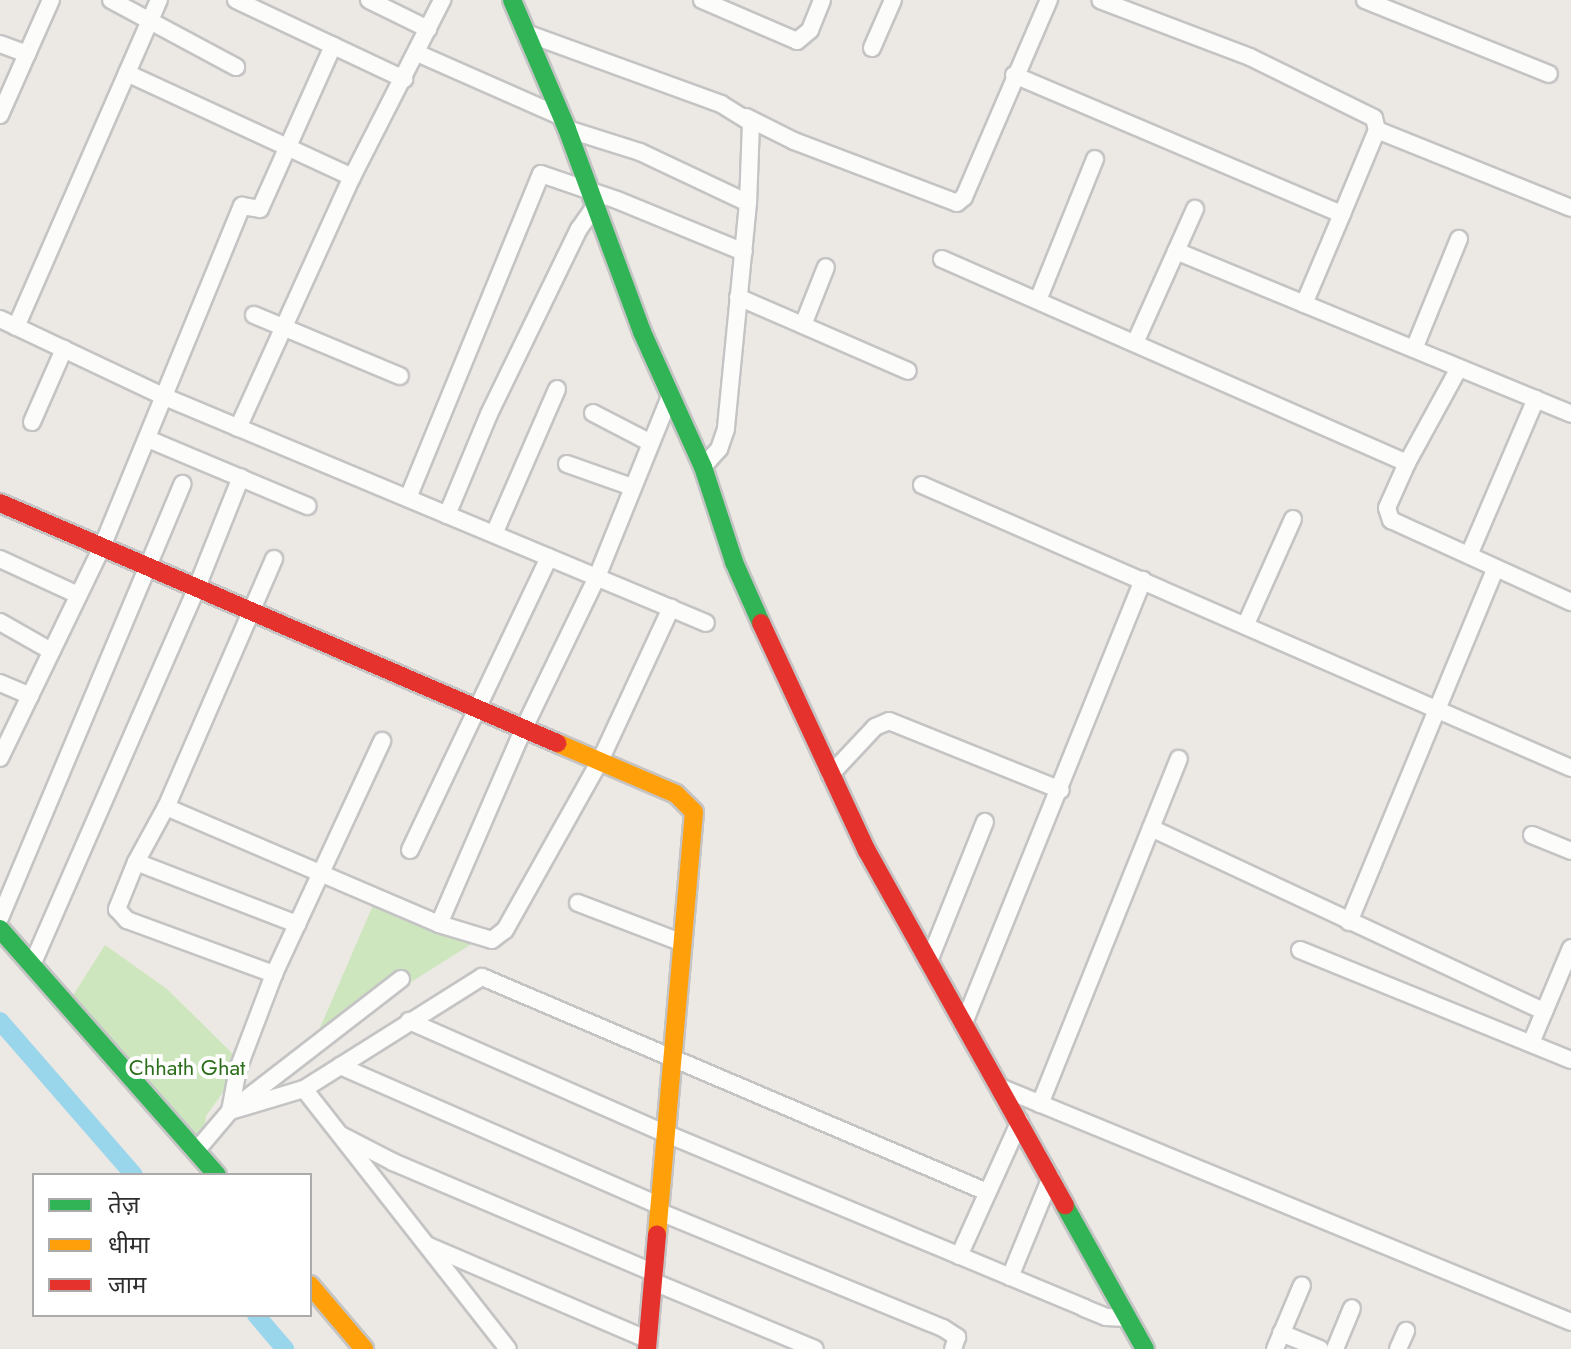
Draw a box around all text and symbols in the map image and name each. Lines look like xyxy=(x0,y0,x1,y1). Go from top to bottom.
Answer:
park label: Chhath Ghat xyxy=(129,1055,245,1081)
legend xyxy=(32,1173,312,1317)
text: तेज़ xyxy=(108,1187,140,1222)
text: धीमा xyxy=(108,1227,150,1262)
text: जाम xyxy=(108,1267,146,1302)

